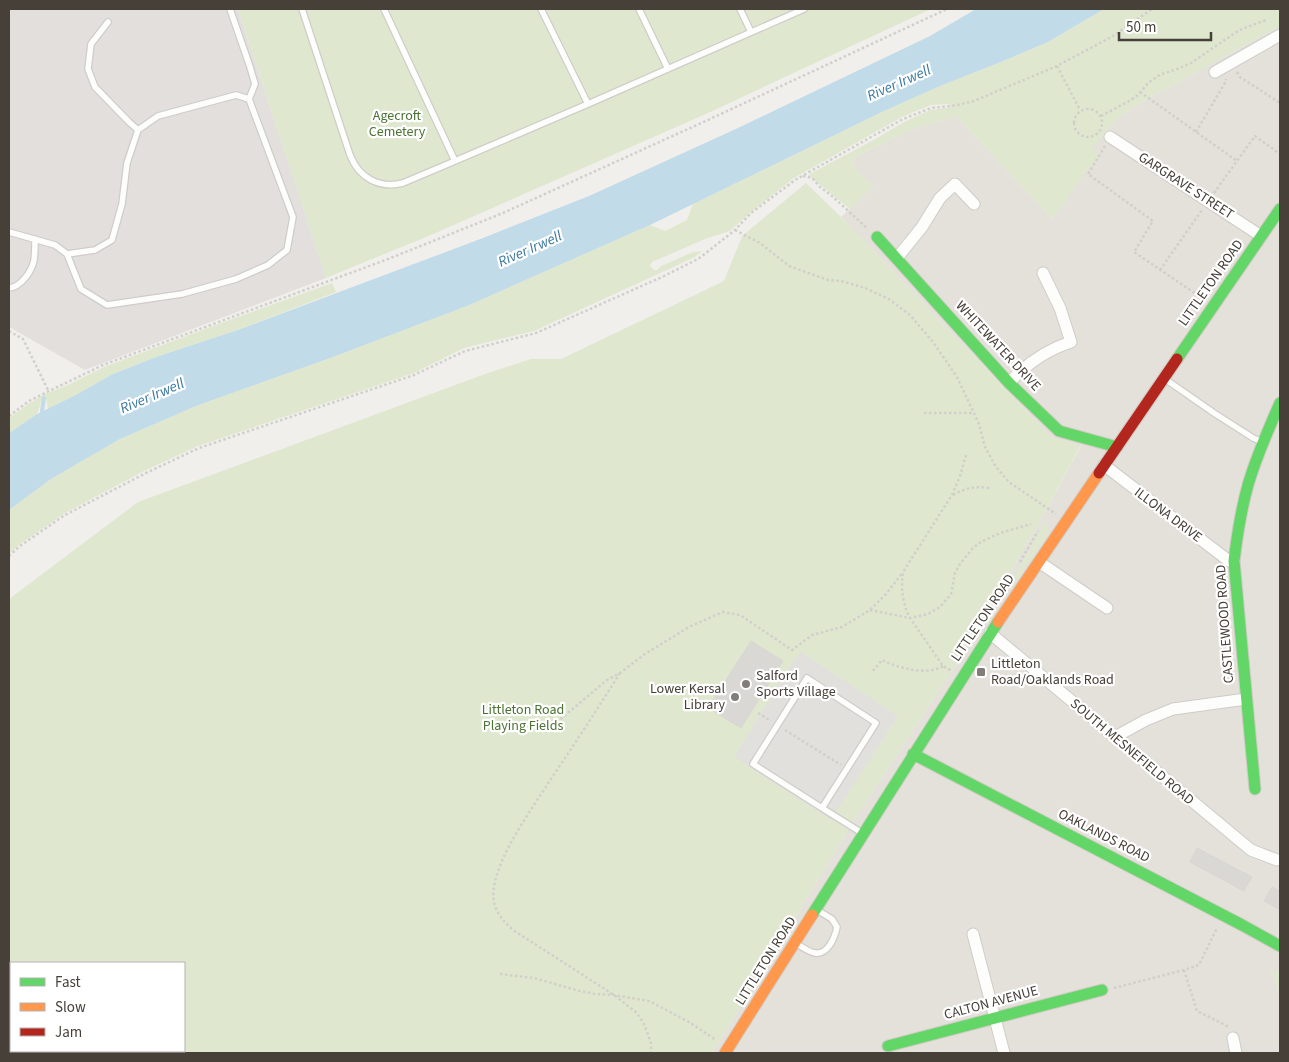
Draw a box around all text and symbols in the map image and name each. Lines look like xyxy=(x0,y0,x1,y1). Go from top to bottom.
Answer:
scale bar xyxy=(1119,10,1212,42)
text: 50 m xyxy=(1126,17,1156,38)
water label: River Irwell xyxy=(864,59,935,106)
park label: Agecroft Cemetery xyxy=(369,106,426,142)
street label: GARGRAVE STREET xyxy=(1134,148,1238,225)
water label: River Irwell xyxy=(495,225,566,272)
street label: LITTLETON ROAD xyxy=(1174,236,1248,330)
street label: WHITEWATER DRIVE xyxy=(951,296,1045,396)
water label: River Irwell xyxy=(117,373,188,419)
street label: ILLONA DRIVE xyxy=(1130,483,1206,547)
street label: CASTLEWOOD ROAD xyxy=(1211,564,1239,684)
street label: LITTLETON ROAD xyxy=(946,570,1020,666)
place label: Littleton Road/Oaklands Road xyxy=(991,654,1114,690)
place label: Salford Sports Village xyxy=(756,666,836,702)
marker: Littleton Road/Oaklands Road xyxy=(975,666,987,678)
marker: Salford Sports Village xyxy=(740,678,752,690)
place label: Lower Kersal Library xyxy=(650,679,725,715)
marker: Lower Kersal Library xyxy=(729,691,741,703)
street label: SOUTH MESNEFIELD ROAD xyxy=(1066,694,1198,810)
park label: Littleton Road Playing Fields xyxy=(482,700,564,736)
street label: OAKLANDS ROAD xyxy=(1055,804,1153,868)
street label: LITTLETON ROAD xyxy=(731,913,801,1009)
legend xyxy=(10,962,185,1052)
text: Fast xyxy=(55,972,81,993)
street label: CALTON AVENUE xyxy=(942,981,1040,1025)
text: Slow xyxy=(55,997,86,1018)
text: Jam xyxy=(55,1022,82,1043)

